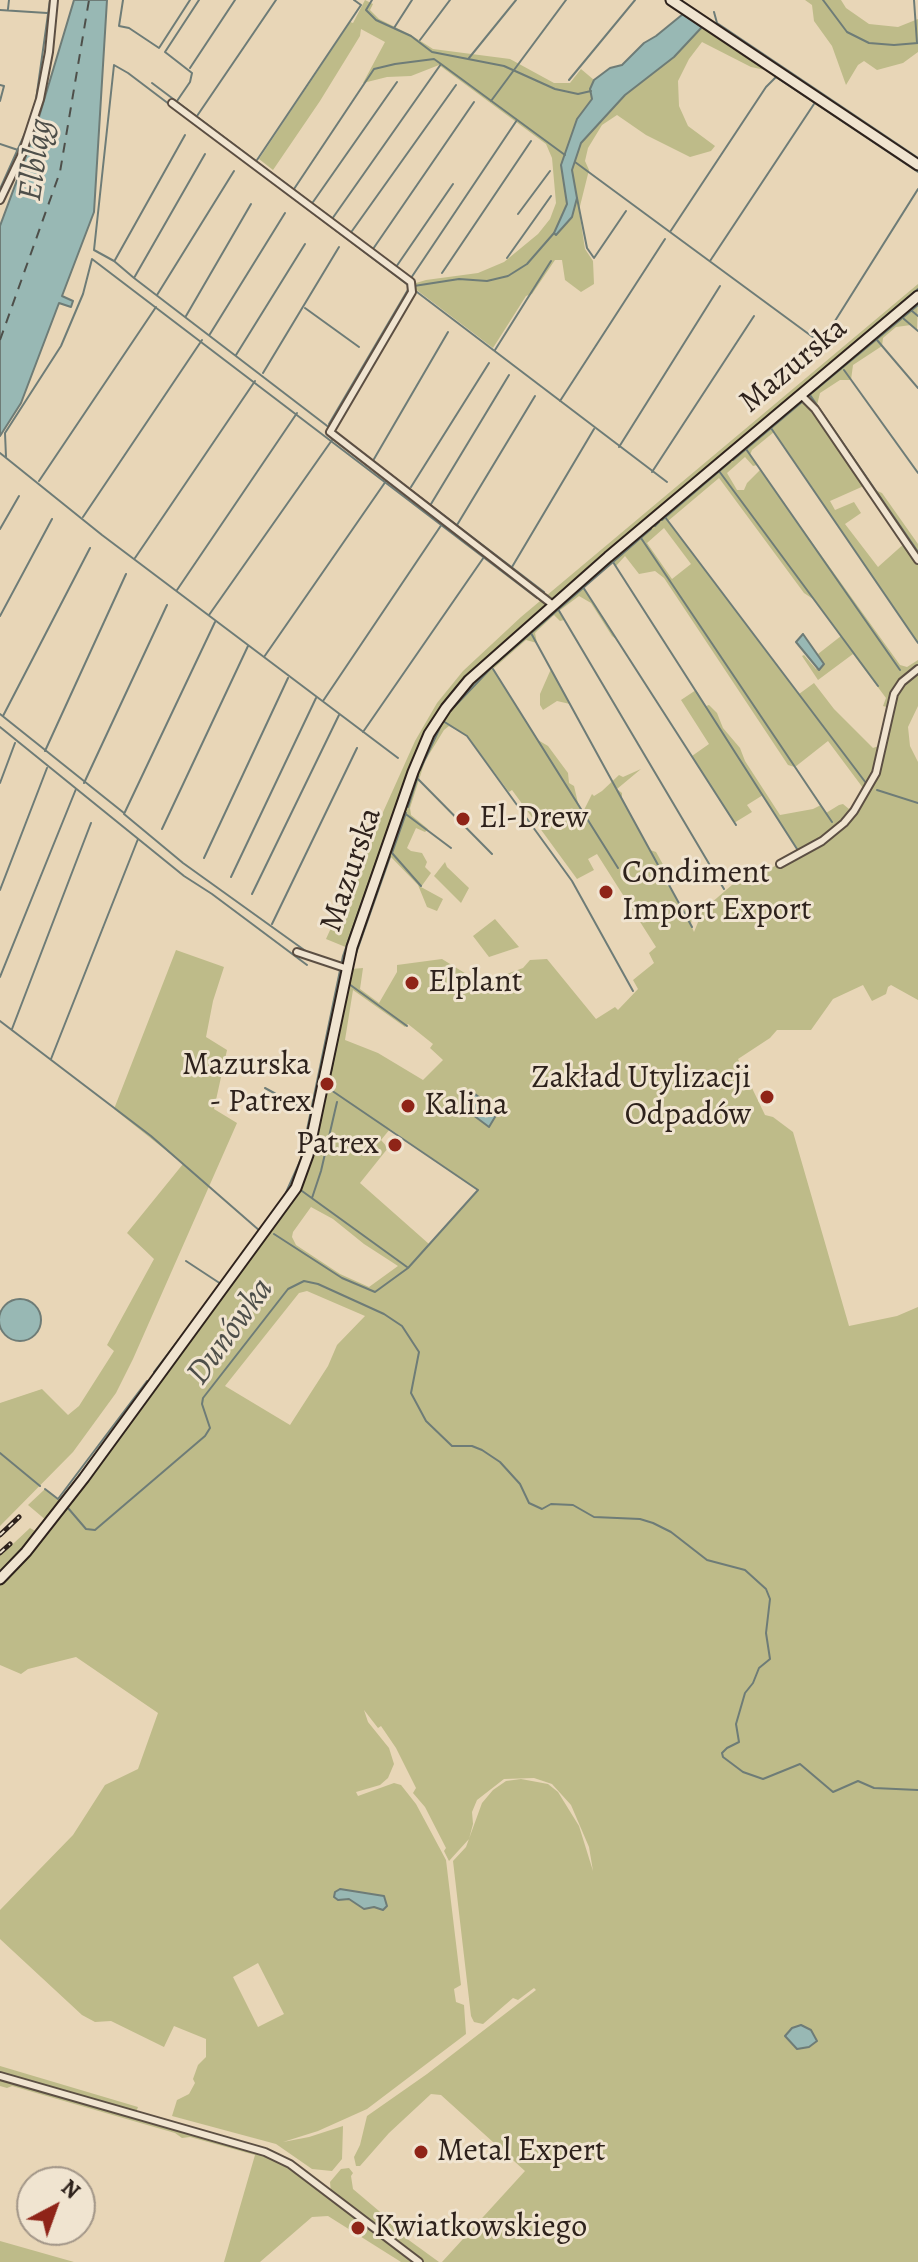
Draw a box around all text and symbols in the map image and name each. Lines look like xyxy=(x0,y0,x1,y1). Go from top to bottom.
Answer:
water label: Elbląg xyxy=(11,116,63,204)
street label: Mazurska xyxy=(732,310,856,422)
place label: El-Drew xyxy=(479,800,588,838)
street label: Mazurska xyxy=(313,803,391,937)
marker: El-Drew xyxy=(454,810,472,828)
place label: Condiment Import Export xyxy=(622,855,812,930)
marker: Condiment Import Export xyxy=(597,883,615,901)
place label: Elplant xyxy=(428,964,522,1002)
marker: Elplant xyxy=(403,974,421,992)
place label: Mazurska - Patrex xyxy=(182,1047,311,1122)
place label: Zakład Utylizacji Odpadów xyxy=(531,1060,751,1135)
marker: Mazurska - Patrex xyxy=(318,1075,336,1093)
place label: Kalina xyxy=(424,1087,508,1125)
marker: Zakład Utylizacji Odpadów xyxy=(758,1088,776,1106)
marker: Kalina xyxy=(399,1097,417,1115)
place label: Patrex xyxy=(296,1126,379,1164)
marker: Patrex xyxy=(386,1136,404,1154)
water label: Dunówka xyxy=(179,1271,283,1393)
place label: Metal Expert xyxy=(437,2133,606,2171)
marker: Metal Expert xyxy=(412,2143,430,2161)
north arrow xyxy=(16,2166,96,2246)
text: N xyxy=(55,2173,86,2206)
place label: Kwiatkowskiego xyxy=(374,2209,587,2247)
marker: Kwiatkowskiego xyxy=(349,2219,367,2237)

